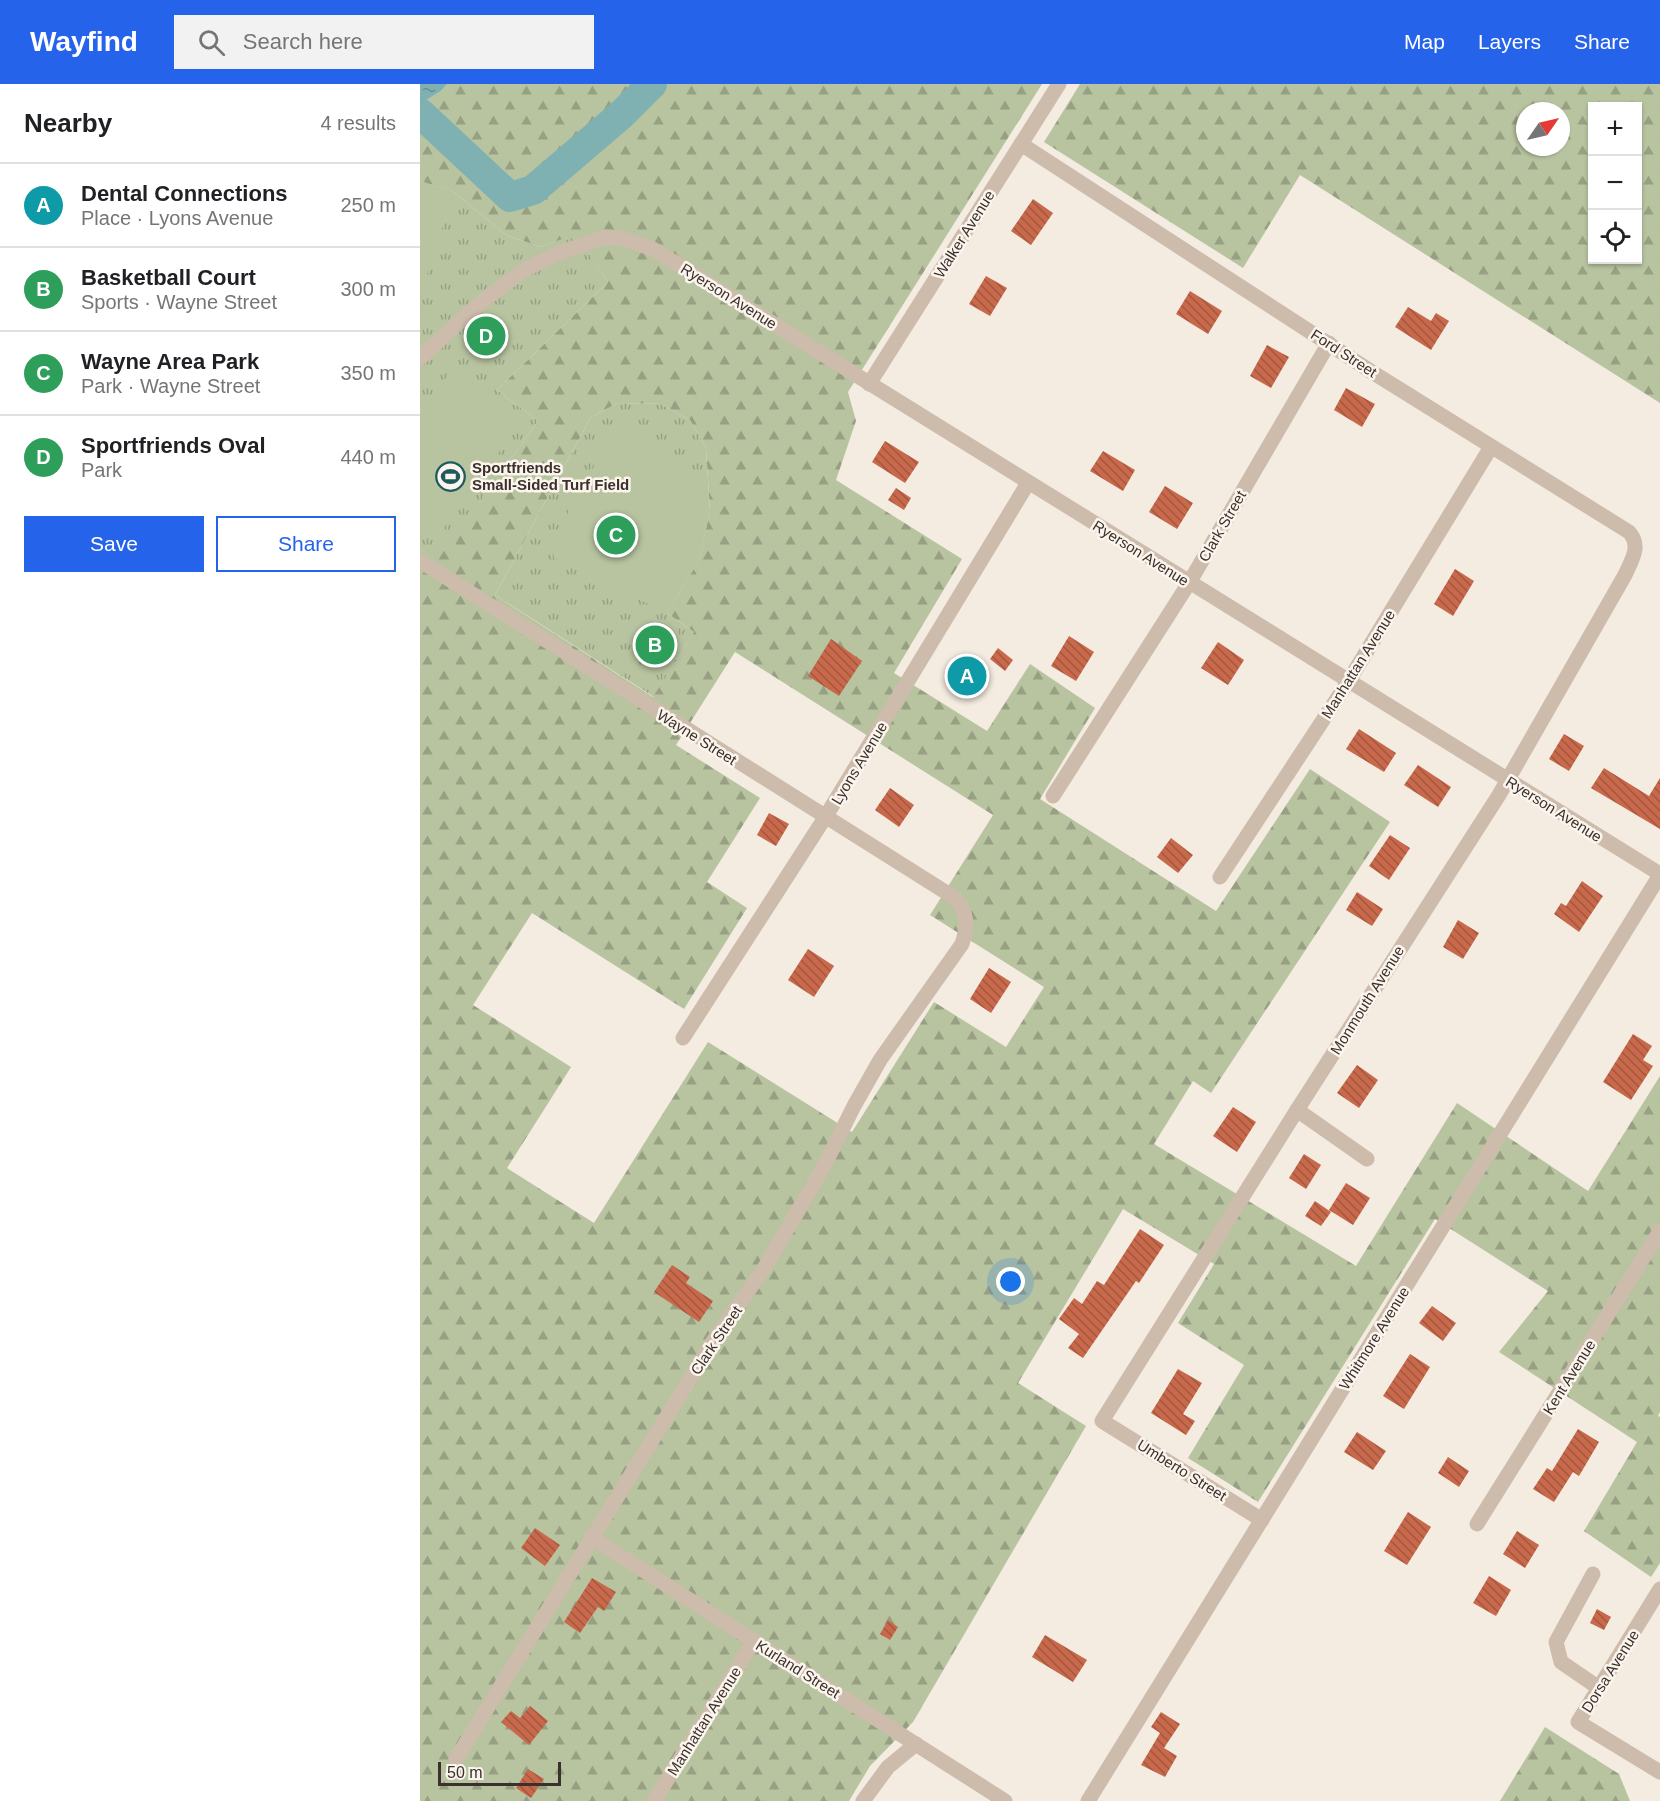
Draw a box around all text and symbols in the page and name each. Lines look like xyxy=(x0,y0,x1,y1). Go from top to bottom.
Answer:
search box xyxy=(174,15,594,69)
text: Wayfind xyxy=(30,26,138,57)
icon: search xyxy=(195,26,228,59)
text: Search here xyxy=(243,29,363,54)
text: Map xyxy=(1404,30,1445,53)
text: Layers xyxy=(1478,30,1541,53)
text: Share xyxy=(1574,30,1630,53)
north arrow xyxy=(1516,102,1570,156)
map controls xyxy=(1588,102,1642,264)
button: + xyxy=(1588,102,1642,156)
text: Nearby xyxy=(24,108,112,138)
text: 4 results xyxy=(320,112,396,134)
button: − xyxy=(1588,156,1642,210)
text: Dental Connections xyxy=(81,181,288,206)
street label: Walker Avenue xyxy=(930,187,998,281)
text: A xyxy=(36,194,51,216)
text: 250 m xyxy=(340,194,396,216)
text: Place · Lyons Avenue xyxy=(81,207,273,229)
button: locate xyxy=(1588,210,1642,264)
street label: Ryerson Avenue xyxy=(678,260,780,332)
text: Basketball Court xyxy=(81,265,256,290)
text: B xyxy=(36,278,51,300)
text: 300 m xyxy=(340,278,396,300)
text: Sports · Wayne Street xyxy=(81,291,277,313)
pin: D xyxy=(466,314,506,358)
street label: Ford Street xyxy=(1308,325,1381,381)
text: Wayne Area Park xyxy=(81,349,259,374)
text: C xyxy=(36,362,51,384)
text: 350 m xyxy=(340,362,396,384)
text: Park · Wayne Street xyxy=(81,375,260,397)
text: Sportfriends Oval xyxy=(81,433,266,458)
text: D xyxy=(36,446,51,468)
text: 440 m xyxy=(340,446,396,468)
text: Park xyxy=(81,459,122,481)
place label: Sportfriends Small-Sided Turf Field xyxy=(472,459,629,493)
sports icon: Sportfriends Small-Sided Turf Field xyxy=(435,460,467,492)
street label: Clark Street xyxy=(1195,487,1250,565)
pin: C xyxy=(596,512,636,558)
button: Save xyxy=(24,516,204,572)
button: Share xyxy=(216,516,396,572)
street label: Ryerson Avenue xyxy=(1090,517,1192,589)
street label: Manhattan Avenue xyxy=(1318,607,1398,721)
pin: B xyxy=(636,622,674,668)
pin: A xyxy=(948,654,986,698)
street label: Wayne Street xyxy=(654,706,741,769)
street label: Lyons Avenue xyxy=(828,719,890,807)
street label: Ryerson Avenue xyxy=(1503,773,1605,845)
street label: Monmouth Avenue xyxy=(1327,943,1407,1057)
your location xyxy=(996,1267,1025,1296)
street label: Whitmore Avenue xyxy=(1335,1283,1413,1393)
street label: Clark Street xyxy=(687,1302,746,1378)
street label: Kent Avenue xyxy=(1539,1337,1599,1417)
street label: Umberto Street xyxy=(1134,1436,1230,1505)
street label: Dorsa Avenue xyxy=(1578,1627,1642,1715)
street label: Kurland Street xyxy=(753,1636,844,1702)
street label: Manhattan Avenue xyxy=(664,1664,744,1778)
scale bar xyxy=(438,1759,561,1786)
text: 50 m xyxy=(447,1764,483,1781)

